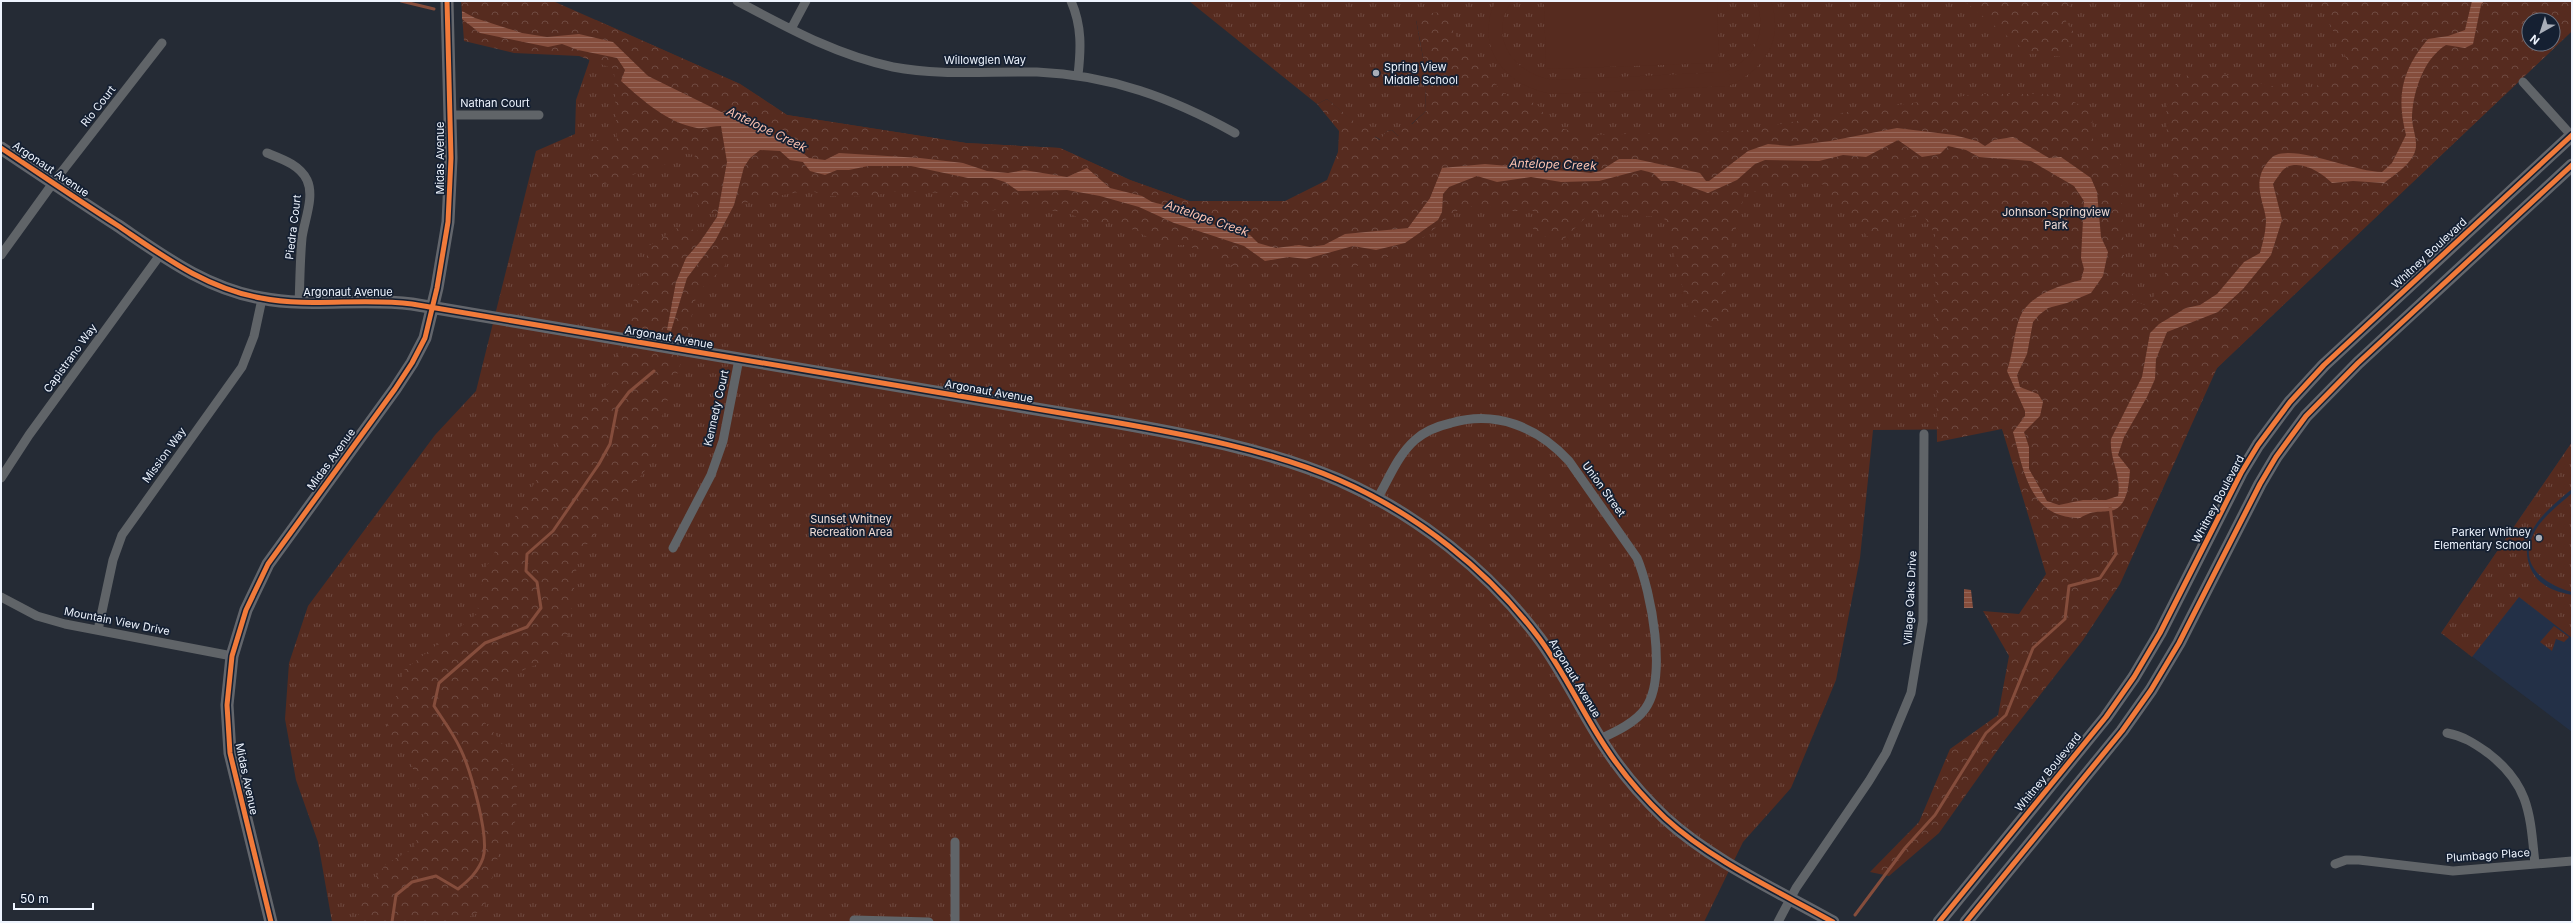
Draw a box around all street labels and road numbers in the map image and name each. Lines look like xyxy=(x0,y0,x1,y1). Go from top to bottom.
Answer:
street label: Willowglen Way xyxy=(944,53,1026,67)
street label: Rio Court xyxy=(78,82,119,129)
street label: Nathan Court xyxy=(460,96,530,110)
street label: Midas Avenue xyxy=(433,121,447,195)
street label: Argonaut Avenue xyxy=(10,138,92,200)
street label: Piedra Court xyxy=(282,193,304,260)
street label: Whitney Boulevard xyxy=(2388,215,2470,291)
street label: Argonaut Avenue xyxy=(303,285,393,299)
street label: Capistrano Way xyxy=(40,321,100,395)
street label: Argonaut Avenue xyxy=(624,322,714,352)
street label: Kennedy Court xyxy=(700,368,732,448)
street label: Argonaut Avenue xyxy=(944,376,1034,406)
street label: Mission Way xyxy=(139,424,189,486)
street label: Midas Avenue xyxy=(304,425,358,493)
street label: Whitney Boulevard xyxy=(2189,453,2247,545)
street label: Union Street xyxy=(1579,459,1629,520)
street label: Village Oaks Drive xyxy=(1901,550,1919,646)
street label: Mountain View Drive xyxy=(63,604,171,638)
street label: Argonaut Avenue xyxy=(1546,636,1604,720)
street label: Whitney Boulevard xyxy=(2012,730,2084,814)
street label: Midas Avenue xyxy=(233,742,261,816)
street label: Plumbago Place xyxy=(2446,845,2530,865)

